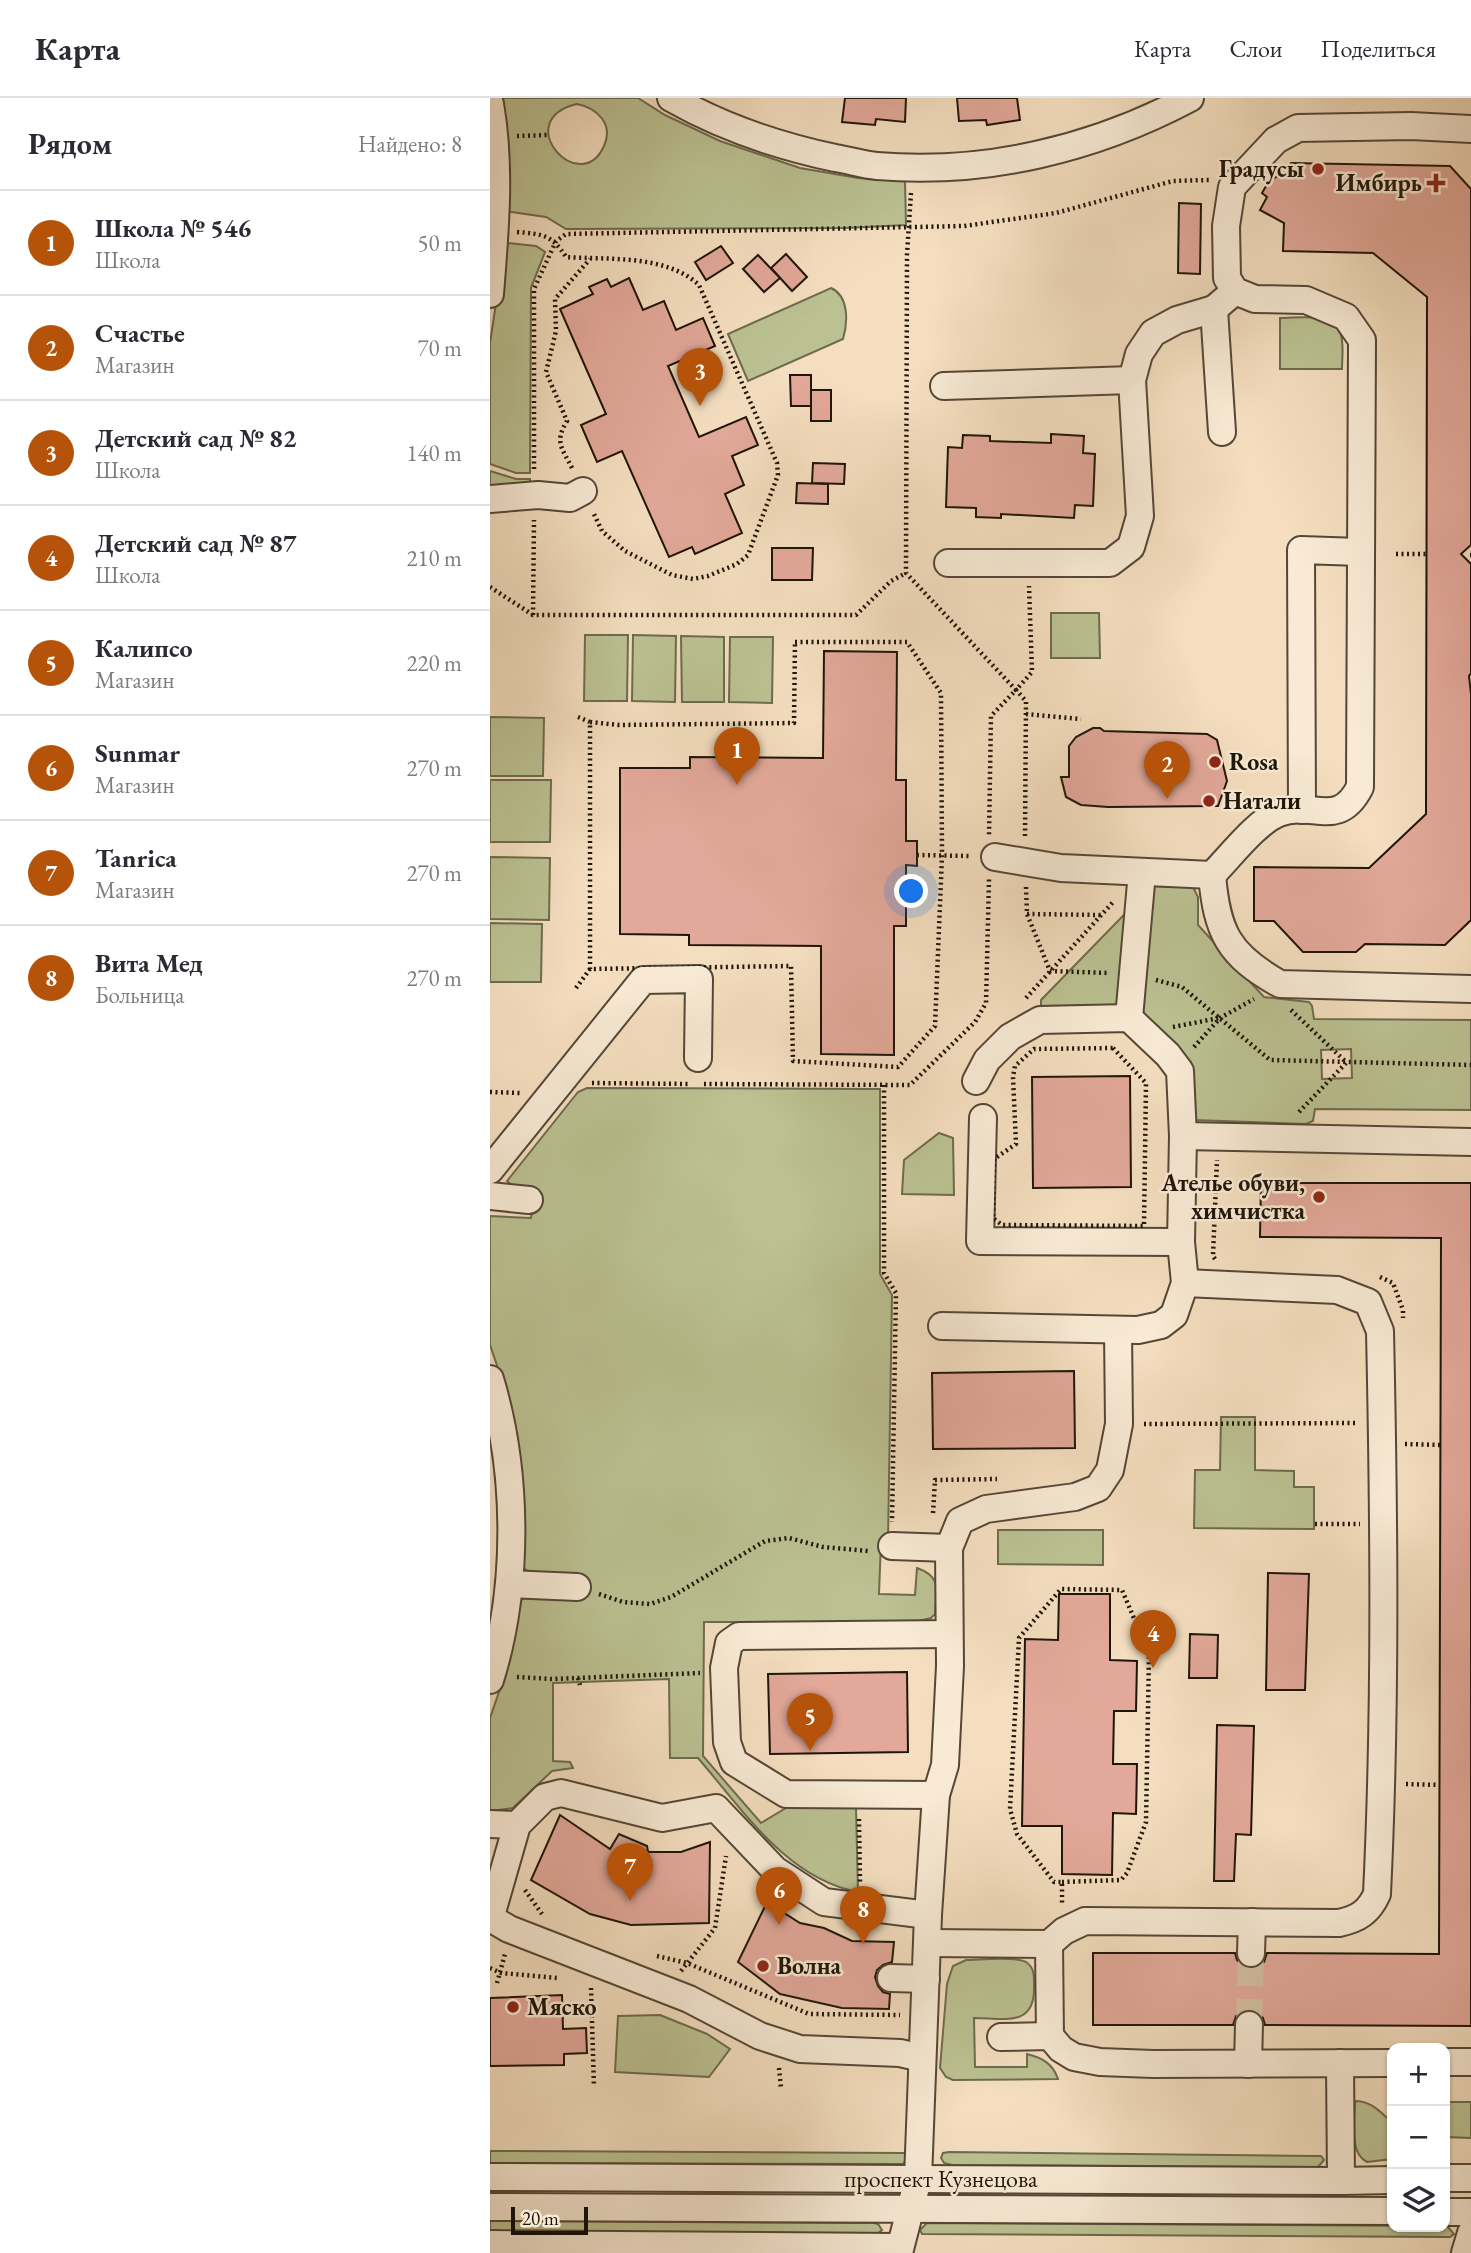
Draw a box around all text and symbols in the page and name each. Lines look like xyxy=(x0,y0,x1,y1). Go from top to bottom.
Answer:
text: Карта xyxy=(35,27,120,70)
text: Карта xyxy=(1134,33,1191,64)
text: Слои xyxy=(1229,33,1283,64)
text: Поделиться xyxy=(1321,33,1436,64)
text: Рядом xyxy=(28,124,112,163)
text: Найдено: 8 xyxy=(358,129,462,159)
place label: Градусы xyxy=(1219,153,1304,185)
marker: Градусы xyxy=(1310,161,1326,177)
place label: Имбирь xyxy=(1335,167,1422,198)
marker: Имбирь xyxy=(1428,175,1444,191)
text: Школа № 546 xyxy=(95,211,251,245)
text: 1 xyxy=(45,228,57,258)
text: 50 m xyxy=(417,228,462,258)
text: Школа xyxy=(95,245,160,275)
text: Счастье xyxy=(95,316,185,350)
text: 2 xyxy=(45,333,57,363)
text: 70 m xyxy=(417,333,462,363)
pin: 3 xyxy=(677,348,723,406)
text: Магазин xyxy=(95,350,174,380)
text: Детский сад № 82 xyxy=(95,421,297,455)
text: 3 xyxy=(45,438,57,468)
text: 140 m xyxy=(406,438,462,468)
text: Школа xyxy=(95,455,160,485)
text: Детский сад № 87 xyxy=(95,526,297,560)
text: 4 xyxy=(45,543,57,573)
text: 210 m xyxy=(406,543,462,573)
text: Школа xyxy=(95,560,160,590)
text: Калипсо xyxy=(95,631,193,665)
text: 5 xyxy=(45,648,57,678)
text: 220 m xyxy=(406,648,462,678)
text: Магазин xyxy=(95,665,174,695)
pin: 1 xyxy=(714,727,760,785)
text: Sunmar xyxy=(95,736,180,770)
pin: 2 xyxy=(1144,741,1190,799)
place label: Rosa xyxy=(1229,746,1279,777)
text: 6 xyxy=(45,753,57,783)
text: 270 m xyxy=(406,753,462,783)
marker: Rosa xyxy=(1207,754,1223,770)
text: Магазин xyxy=(95,770,174,800)
place label: Натали xyxy=(1223,785,1301,816)
marker: Натали xyxy=(1201,793,1217,809)
text: Tanrica xyxy=(95,841,177,875)
text: 7 xyxy=(45,858,57,888)
text: 270 m xyxy=(406,858,462,888)
your location xyxy=(894,874,928,908)
text: Магазин xyxy=(95,875,174,905)
text: Вита Мед xyxy=(95,946,203,980)
text: 8 xyxy=(45,963,57,993)
text: 270 m xyxy=(406,963,462,993)
text: Больница xyxy=(95,980,184,1010)
place label: Ателье обуви, химчистка xyxy=(1160,1167,1305,1226)
marker: Ателье обуви, химчистка xyxy=(1311,1189,1327,1205)
pin: 4 xyxy=(1130,1610,1176,1668)
pin: 5 xyxy=(787,1693,833,1751)
pin: 7 xyxy=(607,1843,653,1901)
pin: 6 xyxy=(756,1867,802,1925)
pin: 8 xyxy=(840,1886,886,1944)
place label: Волна xyxy=(777,1950,842,1981)
marker: Волна xyxy=(755,1958,771,1974)
place label: Мяско xyxy=(527,1991,597,2022)
marker: Мяско xyxy=(505,1999,521,2015)
map controls xyxy=(1387,2043,1450,2232)
button: + xyxy=(1387,2043,1450,2106)
button: − xyxy=(1387,2106,1450,2169)
street label: проспект Кузнецова xyxy=(844,2163,1038,2194)
button: layers xyxy=(1387,2169,1450,2232)
scale bar xyxy=(511,2204,588,2236)
text: 20 m xyxy=(522,2206,559,2231)

